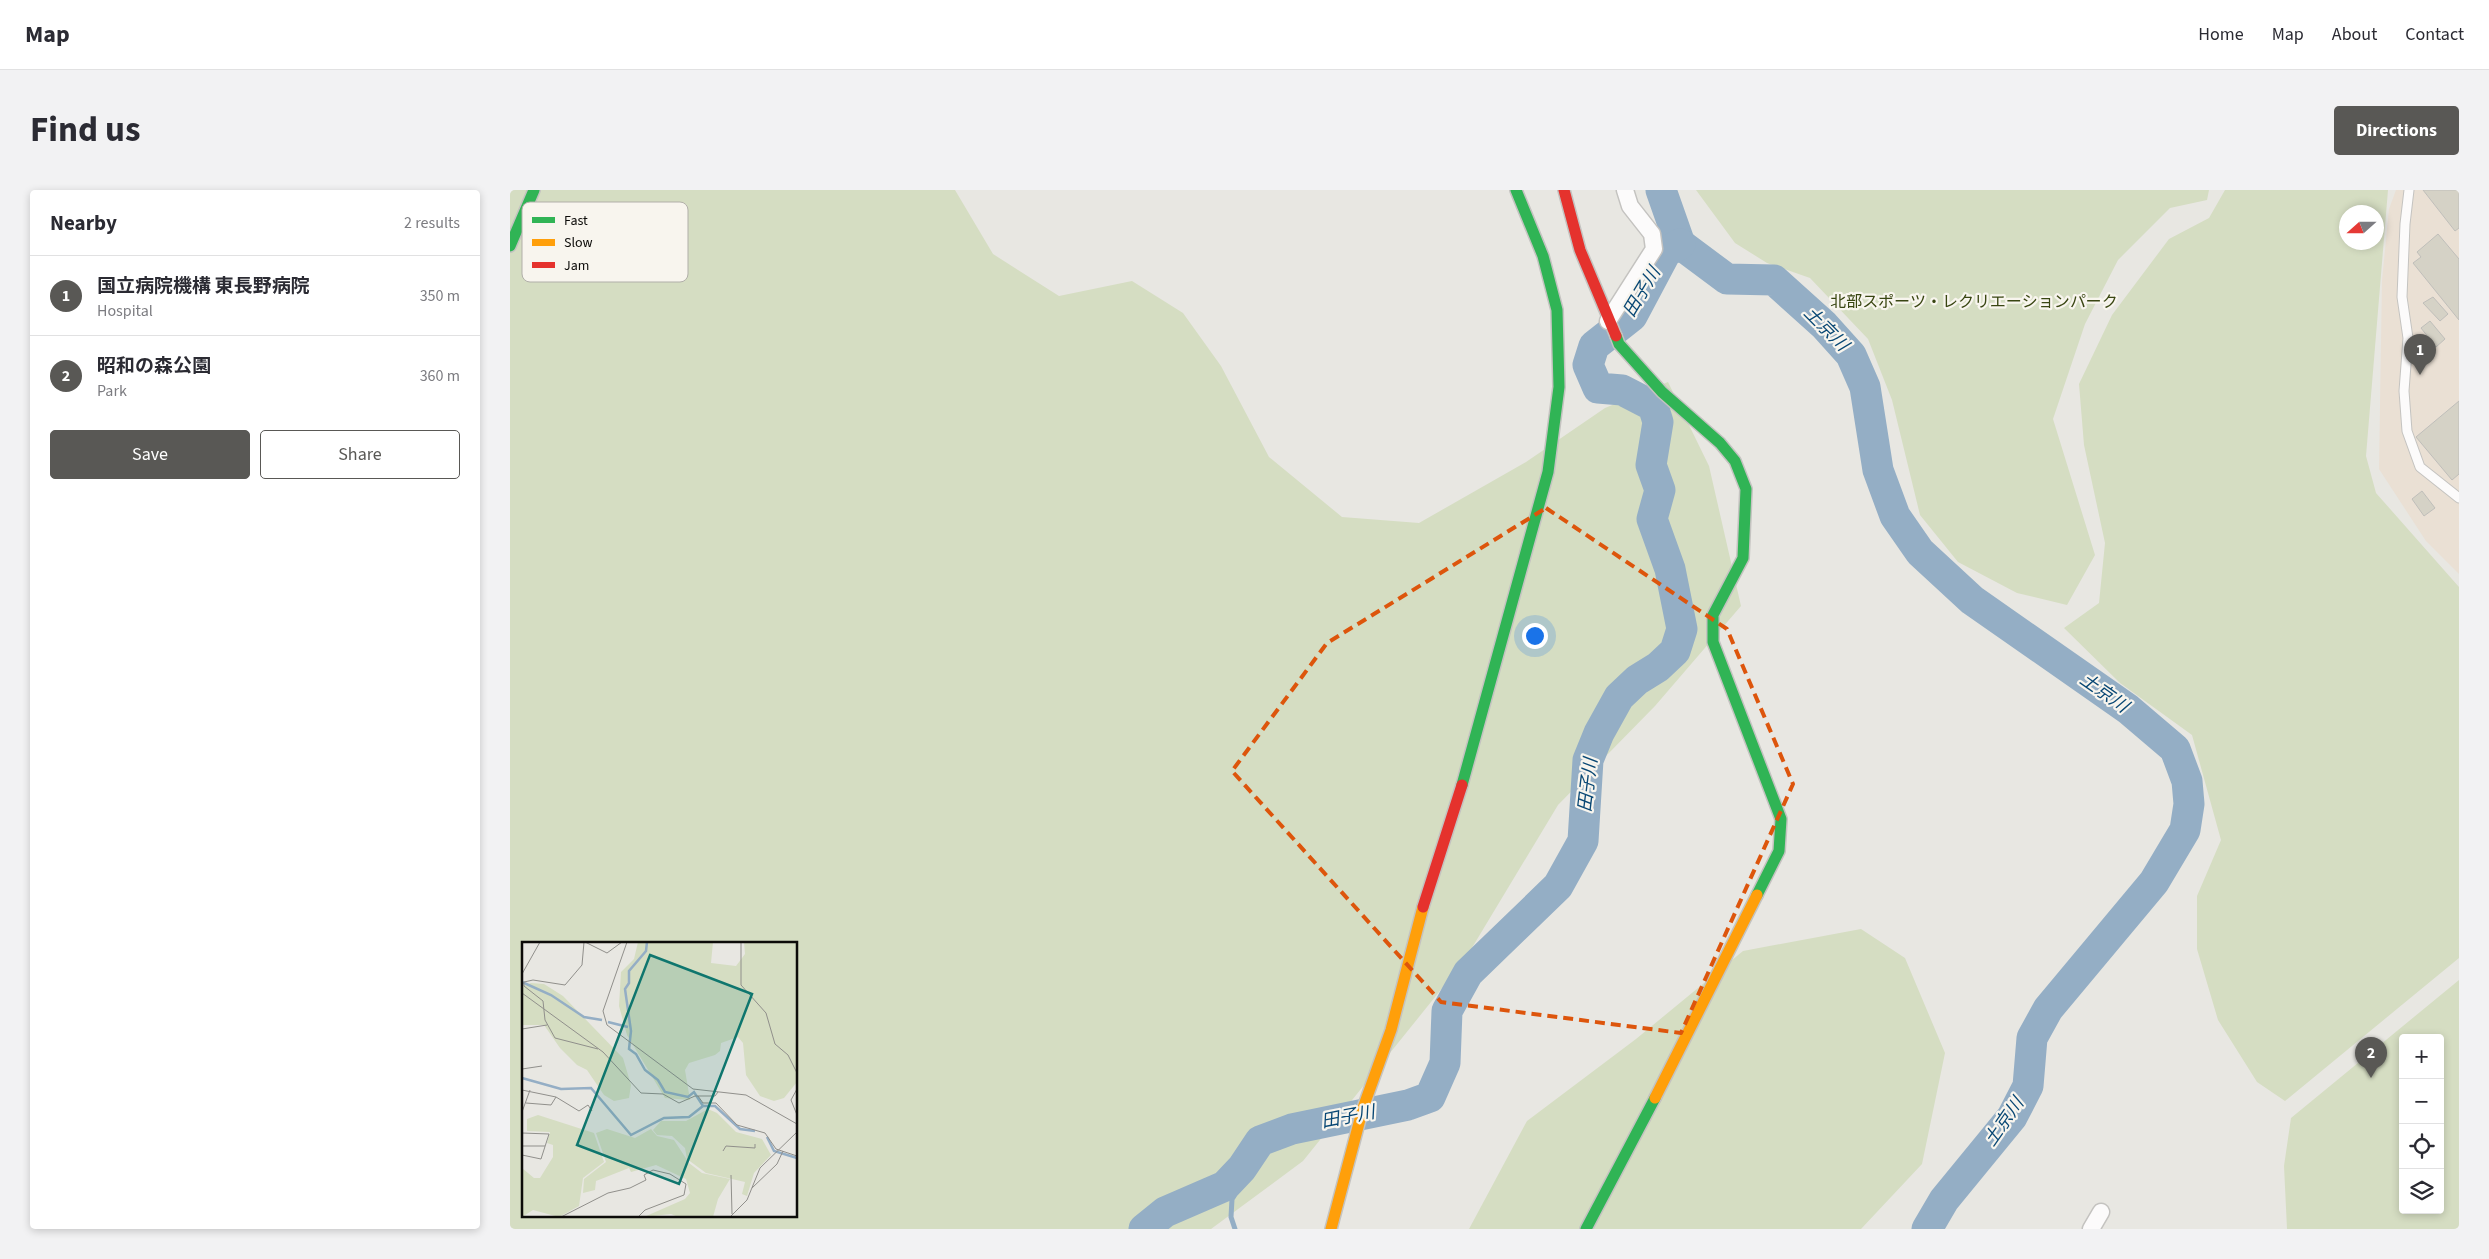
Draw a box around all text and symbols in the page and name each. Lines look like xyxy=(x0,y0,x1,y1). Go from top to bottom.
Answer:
text: Map xyxy=(25,17,70,52)
text: Home xyxy=(2198,22,2244,47)
text: Map xyxy=(2272,22,2304,47)
text: About xyxy=(2332,22,2377,47)
text: Contact xyxy=(2405,22,2464,47)
text: Find us xyxy=(30,105,140,155)
button: Directions xyxy=(2334,106,2459,155)
legend xyxy=(522,202,688,282)
north arrow xyxy=(2339,205,2384,250)
text: Nearby xyxy=(50,208,117,238)
text: Fast xyxy=(564,211,588,231)
text: 2 results xyxy=(404,212,460,234)
text: Slow xyxy=(564,233,593,253)
text: Jam xyxy=(564,256,589,276)
water label: 田子川 xyxy=(1617,261,1668,322)
text: 国立病院機構 東長野病院 xyxy=(97,273,310,300)
text: 1 xyxy=(62,285,70,307)
text: 350 m xyxy=(420,285,460,307)
park label: 北部スポーツ・レクリエーションパーク xyxy=(1830,291,2118,313)
text: Hospital xyxy=(97,300,153,322)
water label: 土京川 xyxy=(1798,301,1855,358)
pin: 1 xyxy=(2404,334,2436,375)
text: 昭和の森公園 xyxy=(97,353,211,380)
text: 2 xyxy=(62,365,70,387)
text: 360 m xyxy=(420,365,460,387)
text: Park xyxy=(97,380,127,402)
button: Save xyxy=(50,430,250,479)
button: Share xyxy=(260,430,460,479)
your location xyxy=(1522,623,1548,649)
water label: 土京川 xyxy=(2075,667,2135,720)
water label: 田子川 xyxy=(1572,755,1604,813)
inset map xyxy=(522,942,798,1216)
map controls xyxy=(2399,1034,2444,1214)
button: + xyxy=(2399,1034,2444,1079)
pin: 2 xyxy=(2355,1037,2387,1078)
button: − xyxy=(2399,1079,2444,1124)
water label: 土京川 xyxy=(1978,1091,2031,1151)
water label: 田子川 xyxy=(1319,1099,1379,1134)
button: locate xyxy=(2399,1124,2444,1169)
button: layers xyxy=(2399,1169,2444,1214)

